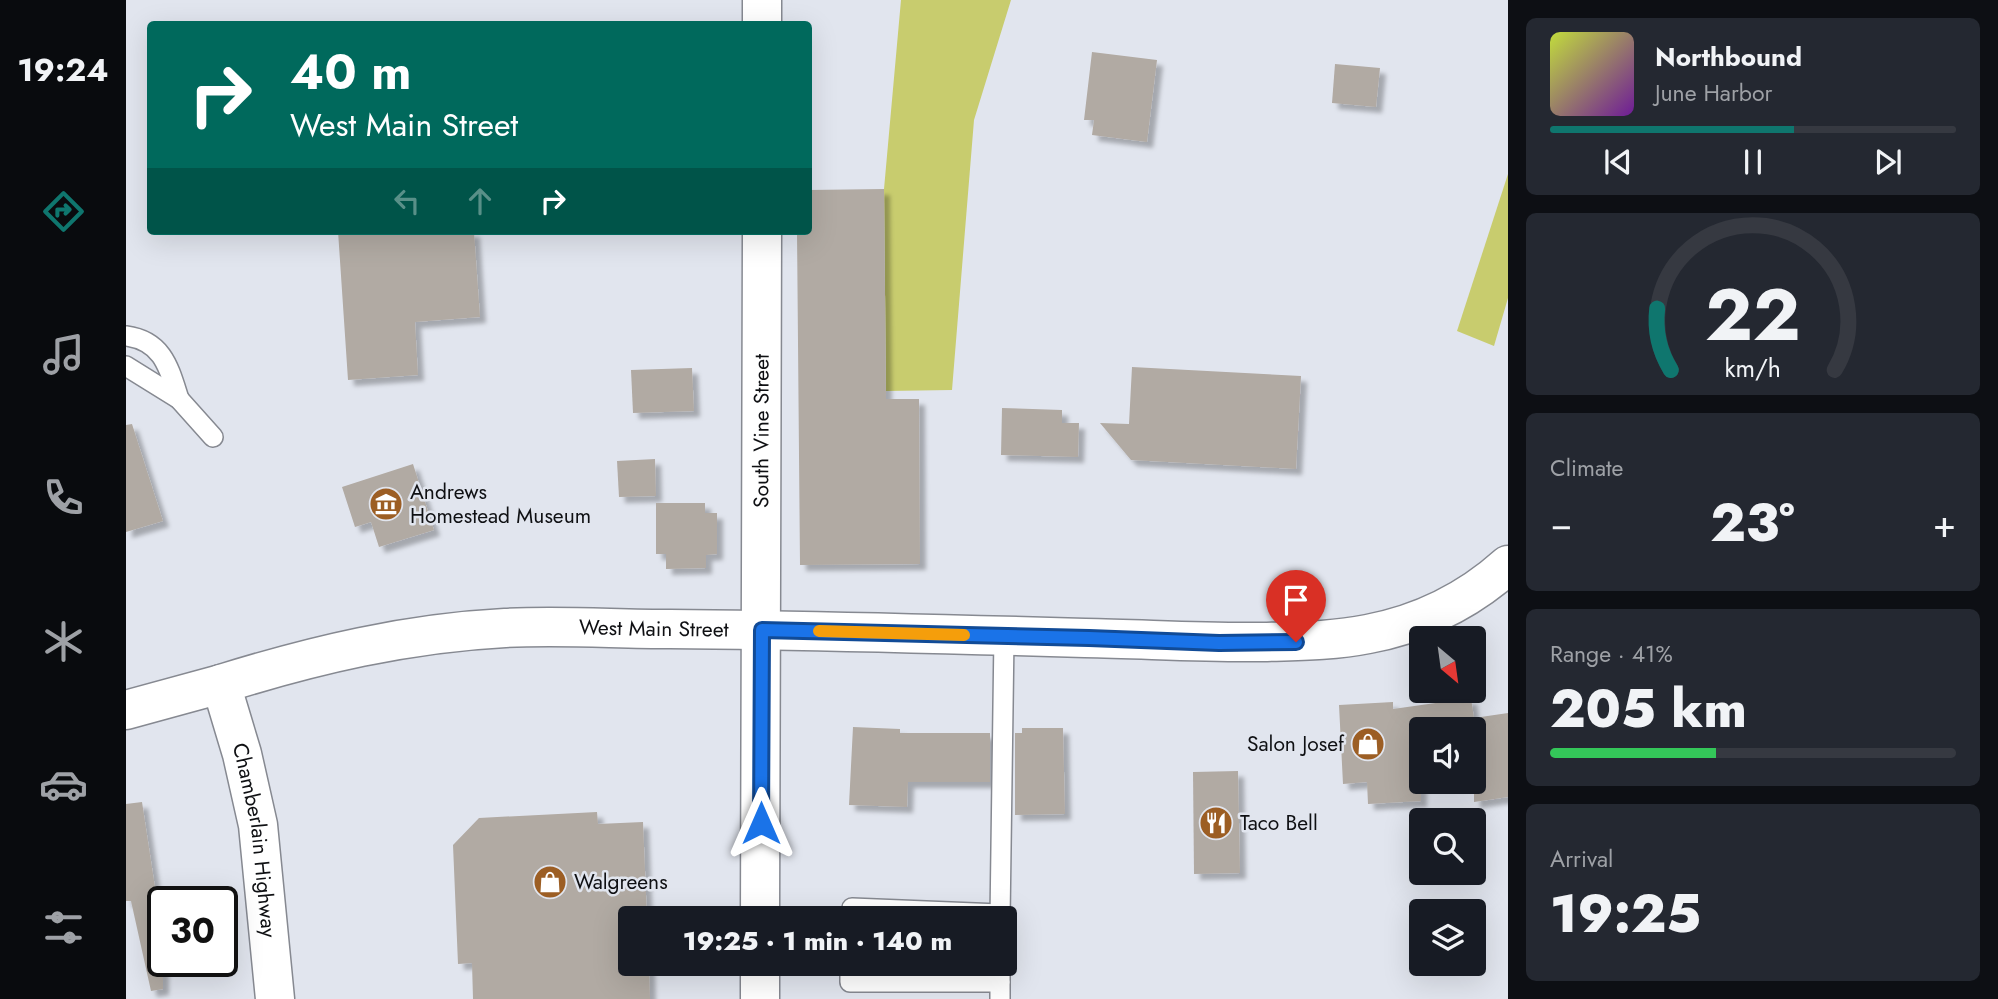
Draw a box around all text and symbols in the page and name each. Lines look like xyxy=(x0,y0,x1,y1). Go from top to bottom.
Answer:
text: 40 m xyxy=(290,37,412,107)
text: Northbound xyxy=(1655,38,1802,76)
text: 19:24 xyxy=(17,47,109,93)
icon: right xyxy=(175,49,266,140)
text: June Harbor xyxy=(1655,76,1772,110)
text: West Main Street xyxy=(290,102,518,148)
icon: previous xyxy=(1599,143,1637,181)
icon: pause xyxy=(1734,143,1772,181)
icon: next xyxy=(1869,143,1907,181)
icon: left xyxy=(388,182,426,220)
icon: ahead xyxy=(461,182,499,220)
icon: right xyxy=(534,182,572,220)
icon: directions xyxy=(39,187,88,236)
text: 22 xyxy=(1705,263,1801,368)
icon: music xyxy=(39,330,88,379)
text: km/h xyxy=(1725,350,1781,386)
street label: South Vine Street xyxy=(746,354,777,508)
text: Climate xyxy=(1550,451,1623,485)
icon: phone xyxy=(39,473,88,522)
place label: Andrews Homestead Museum xyxy=(410,477,591,531)
museum icon: Andrews Homestead Museum xyxy=(367,485,405,523)
text: 23° xyxy=(1710,485,1795,561)
text: − xyxy=(1550,496,1572,551)
text: + xyxy=(1933,496,1956,551)
pin xyxy=(1266,570,1326,642)
icon: arrive xyxy=(1277,581,1315,619)
street label: West Main Street xyxy=(578,612,729,645)
icon: climate xyxy=(39,617,88,666)
north arrow xyxy=(1409,626,1486,704)
map controls xyxy=(1409,626,1486,976)
text: Range · 41% xyxy=(1550,637,1673,671)
text: 205 km xyxy=(1550,671,1747,747)
button: sound xyxy=(1409,717,1486,794)
shop icon: Salon Josef xyxy=(1349,725,1387,763)
place label: Salon Josef xyxy=(1247,729,1345,759)
street label: Chamberlain Highway xyxy=(225,739,284,940)
icon: car xyxy=(39,760,88,809)
position arrow xyxy=(724,786,798,860)
restaurant icon: Taco Bell xyxy=(1197,804,1235,842)
place label: Taco Bell xyxy=(1240,808,1318,838)
button: search xyxy=(1409,808,1486,885)
text: Arrival xyxy=(1550,842,1613,876)
shop icon: Walgreens xyxy=(531,863,569,901)
place label: Walgreens xyxy=(574,867,668,897)
text: 19:25 xyxy=(1550,876,1701,952)
speed limit sign: 30 xyxy=(147,886,238,977)
button: layers xyxy=(1409,899,1486,976)
icon: filters xyxy=(39,903,88,952)
text: 19:25 · 1 min · 140 m xyxy=(683,922,952,960)

